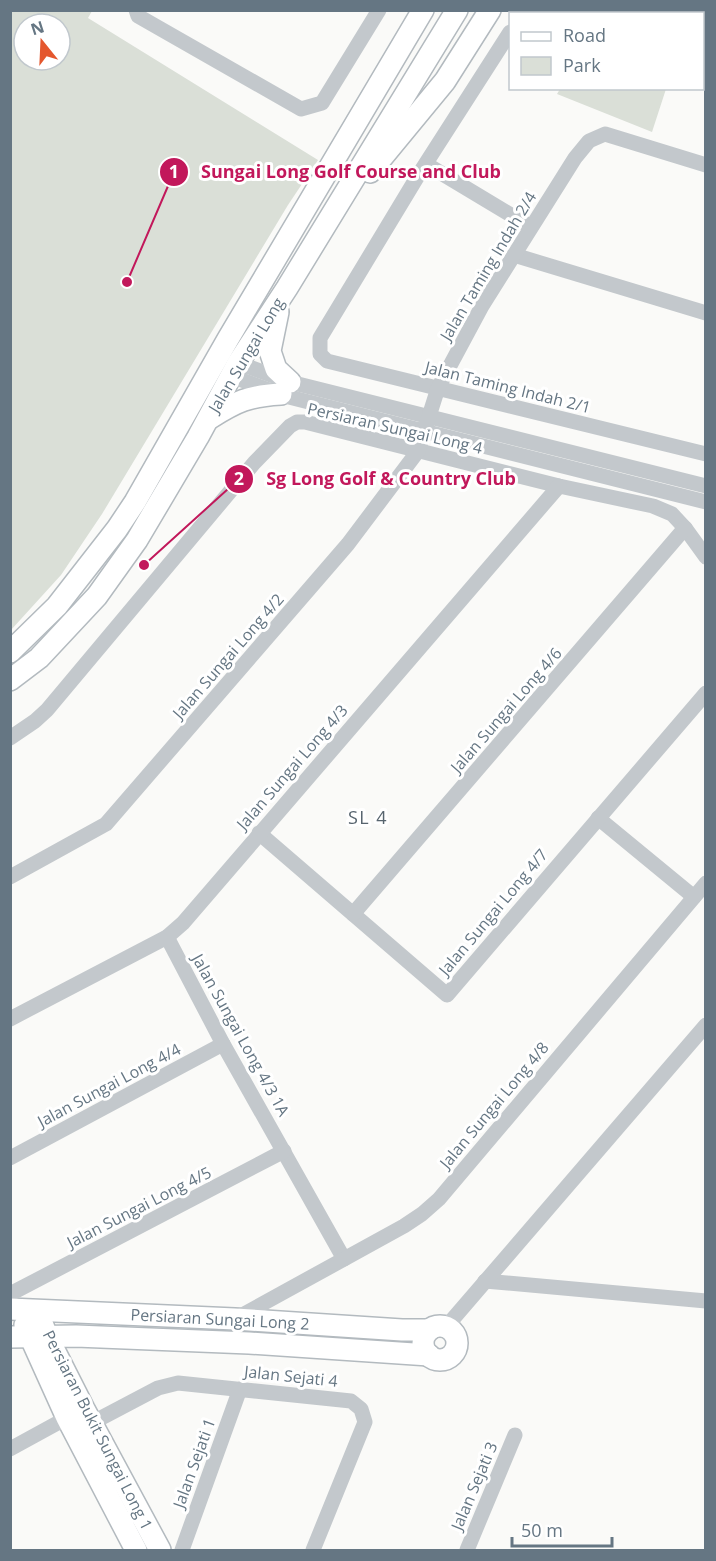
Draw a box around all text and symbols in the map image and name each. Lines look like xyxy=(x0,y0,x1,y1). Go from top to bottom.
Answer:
north arrow xyxy=(12,12,72,72)
legend xyxy=(509,12,704,90)
text: N xyxy=(28,15,47,40)
text: Road xyxy=(563,23,606,47)
text: Park xyxy=(563,53,601,77)
callout: Sungai Long Golf Course and Club xyxy=(159,154,513,190)
text: 1 xyxy=(169,159,179,183)
text: Sungai Long Golf Course and Club xyxy=(201,159,501,183)
street label: Jalan Taming Indah 2/4 xyxy=(434,187,541,346)
street label: Jalan Sungai Long xyxy=(202,293,289,418)
street label: Jalan Taming Indah 2/1 xyxy=(421,355,593,418)
street label: Persiaran Sungai Long 4 xyxy=(305,397,485,459)
callout: Sg Long Golf & Country Club xyxy=(224,461,528,497)
text: 2 xyxy=(234,466,244,490)
text: Sg Long Golf & Country Club xyxy=(266,466,516,490)
street label: Jalan Sungai Long 4/2 xyxy=(166,589,288,725)
street label: Jalan Sungai Long 4/6 xyxy=(444,643,566,779)
street label: Jalan Sungai Long 4/3 xyxy=(230,700,352,836)
district label: SL 4 xyxy=(348,805,388,829)
street label: Jalan Sungai Long 4/7 xyxy=(432,844,553,982)
street label: Jalan Sungai Long 4/3 1A xyxy=(186,948,295,1121)
street label: Jalan Sungai Long 4/8 xyxy=(433,1037,554,1175)
street label: Jalan Sungai Long 4/4 xyxy=(32,1038,184,1133)
street label: Jalan Sungai Long 4/5 xyxy=(61,1161,215,1254)
street label: Persiaran Sungai Long 2 xyxy=(130,1303,310,1335)
street label: Persiaran Bukit Sungai Long 1 xyxy=(38,1326,158,1534)
street label: Jalan Sejati 4 xyxy=(241,1360,339,1392)
street label: Jalan Sejati 1 xyxy=(167,1415,220,1513)
street label: Jalan Sejati 3 xyxy=(445,1439,502,1535)
scale bar xyxy=(512,1510,612,1548)
text: 50 m xyxy=(521,1518,563,1542)

